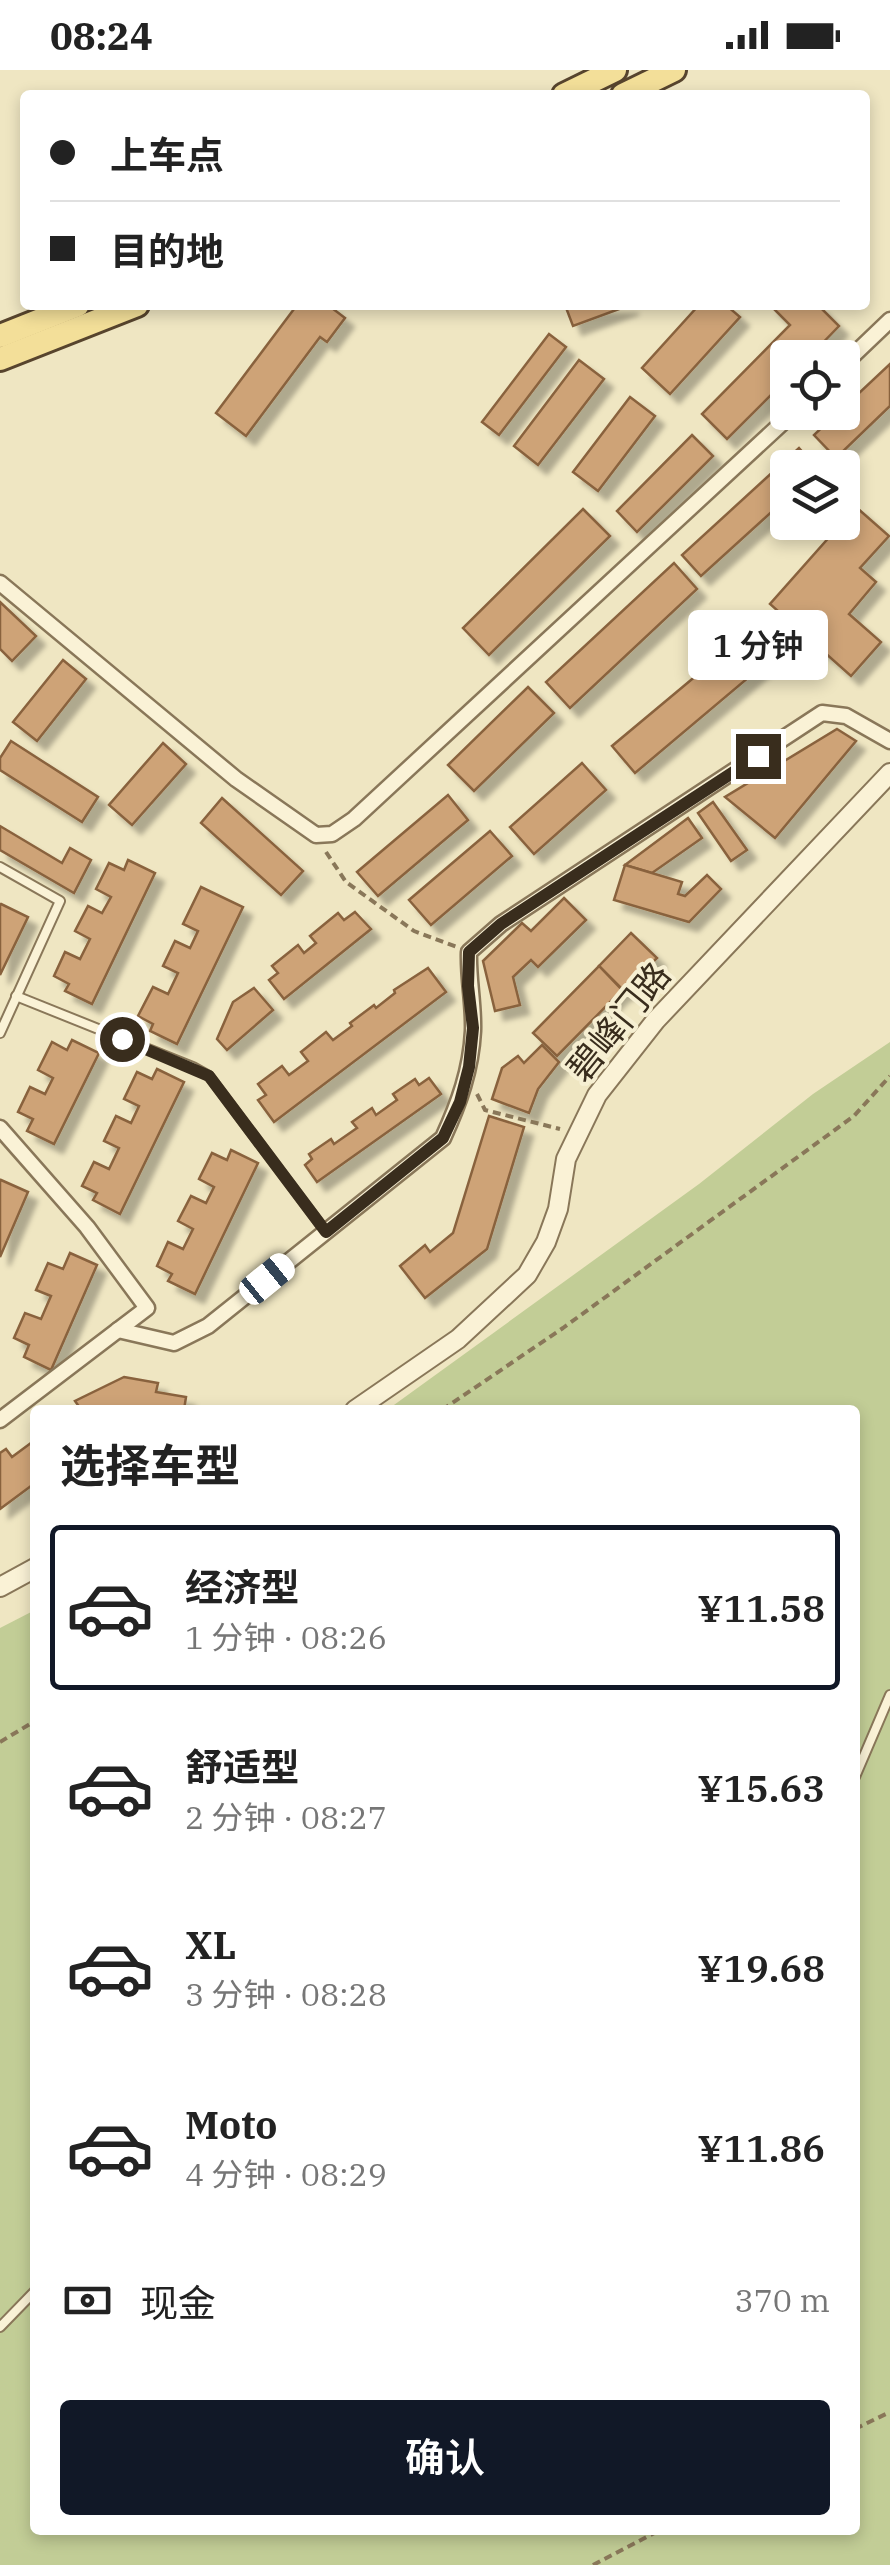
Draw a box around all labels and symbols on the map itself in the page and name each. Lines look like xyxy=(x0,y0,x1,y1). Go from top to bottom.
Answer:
callout: 1 分钟 xyxy=(688,611,828,681)
route end xyxy=(736,734,781,779)
street label: 碧峰门路 xyxy=(556,952,680,1090)
route start xyxy=(100,1017,145,1062)
car xyxy=(234,1248,300,1310)

